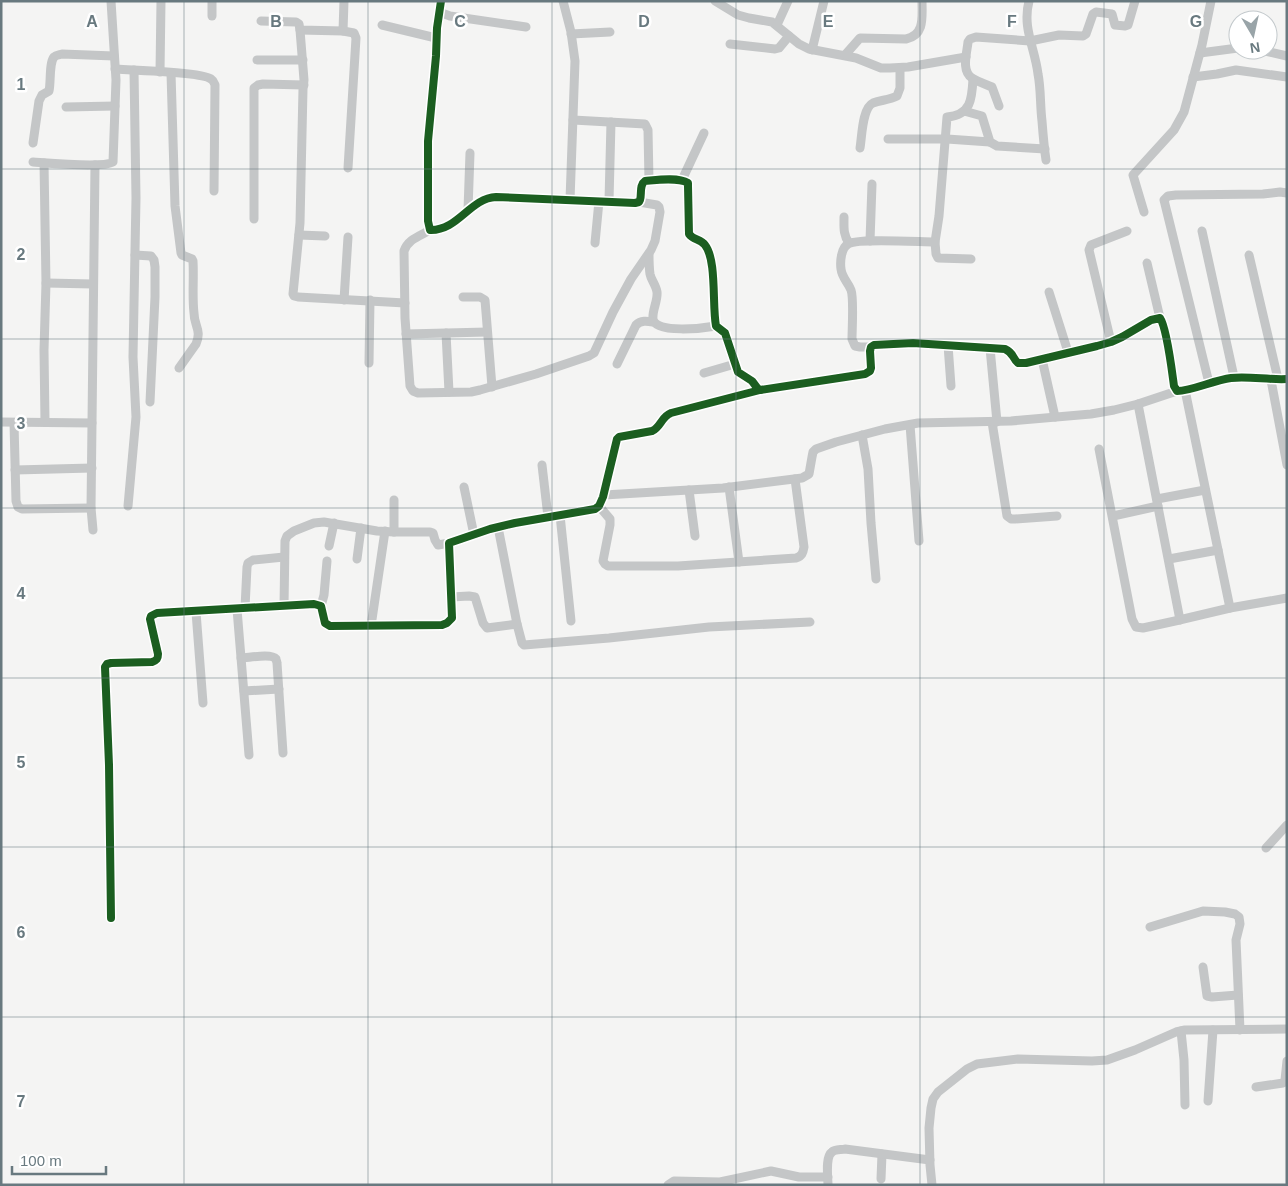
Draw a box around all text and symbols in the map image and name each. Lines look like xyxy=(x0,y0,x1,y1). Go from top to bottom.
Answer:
north arrow xyxy=(1228,10,1278,60)
text: A xyxy=(86,13,98,30)
text: B xyxy=(270,13,282,30)
text: C xyxy=(454,13,466,30)
text: D xyxy=(638,13,650,30)
text: E xyxy=(823,13,834,30)
text: F xyxy=(1007,13,1017,30)
text: G xyxy=(1190,13,1202,30)
text: N xyxy=(1249,39,1261,57)
text: 1 xyxy=(17,76,26,93)
text: 2 xyxy=(17,246,26,263)
text: 3 xyxy=(17,415,26,432)
text: 4 xyxy=(17,585,26,602)
text: 5 xyxy=(17,754,26,771)
text: 6 xyxy=(17,924,26,941)
text: 7 xyxy=(17,1093,26,1110)
scale bar xyxy=(12,1144,106,1176)
text: 100 m xyxy=(20,1152,62,1169)

